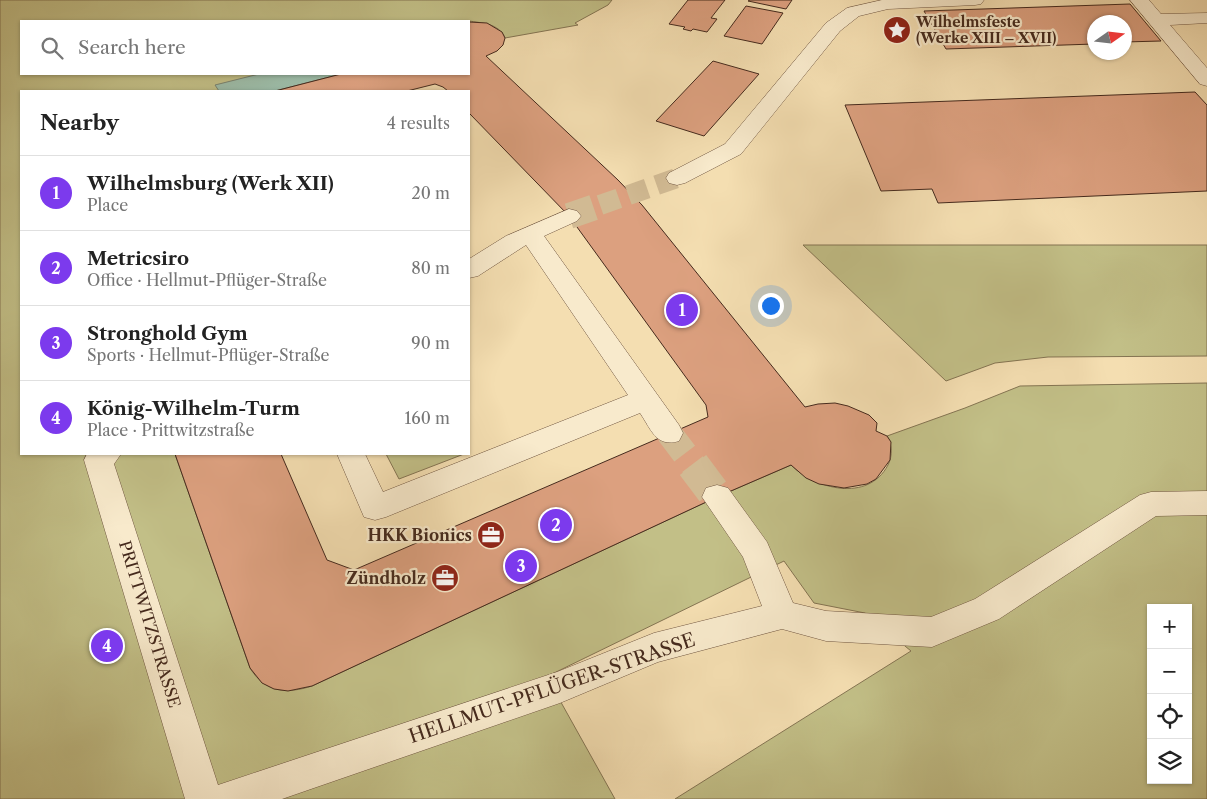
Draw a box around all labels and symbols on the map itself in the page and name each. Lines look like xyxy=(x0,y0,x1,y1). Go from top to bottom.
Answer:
place label: Wilhelmsfeste (Werke XIII – XVII) xyxy=(915,13,1056,47)
place icon: Wilhelmsfeste (Werke XIII – XVII) xyxy=(882,15,912,45)
north arrow xyxy=(1087,15,1132,60)
pin: 1 xyxy=(666,291,698,329)
your location xyxy=(758,293,784,319)
pin: 2 xyxy=(540,506,572,544)
office icon: HKK Bionics xyxy=(476,520,506,550)
place label: HKK Bionics xyxy=(368,525,472,545)
street label: PRITTWITZSTRASSE xyxy=(115,538,185,710)
pin: 3 xyxy=(505,547,537,585)
office icon: Zündholz xyxy=(430,563,460,593)
place label: Zündholz xyxy=(347,568,426,588)
pin: 4 xyxy=(91,627,123,665)
street label: HELLMUT-PFLÜGER-STRASSE xyxy=(406,628,698,748)

